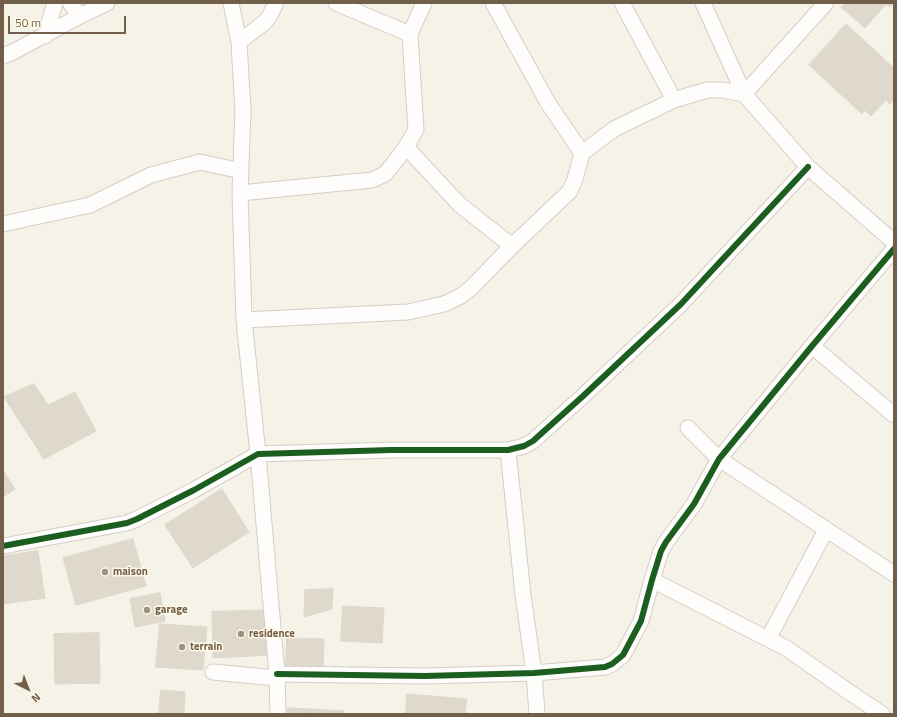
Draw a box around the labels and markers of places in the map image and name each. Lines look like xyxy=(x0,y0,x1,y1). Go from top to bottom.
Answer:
place label: maison xyxy=(113,565,148,579)
marker: maison xyxy=(100,567,110,577)
place label: garage xyxy=(155,603,188,617)
marker: garage xyxy=(142,605,152,615)
place label: residence xyxy=(249,627,295,641)
marker: residence xyxy=(236,629,246,639)
place label: terrain xyxy=(190,640,222,654)
marker: terrain xyxy=(177,642,187,652)

